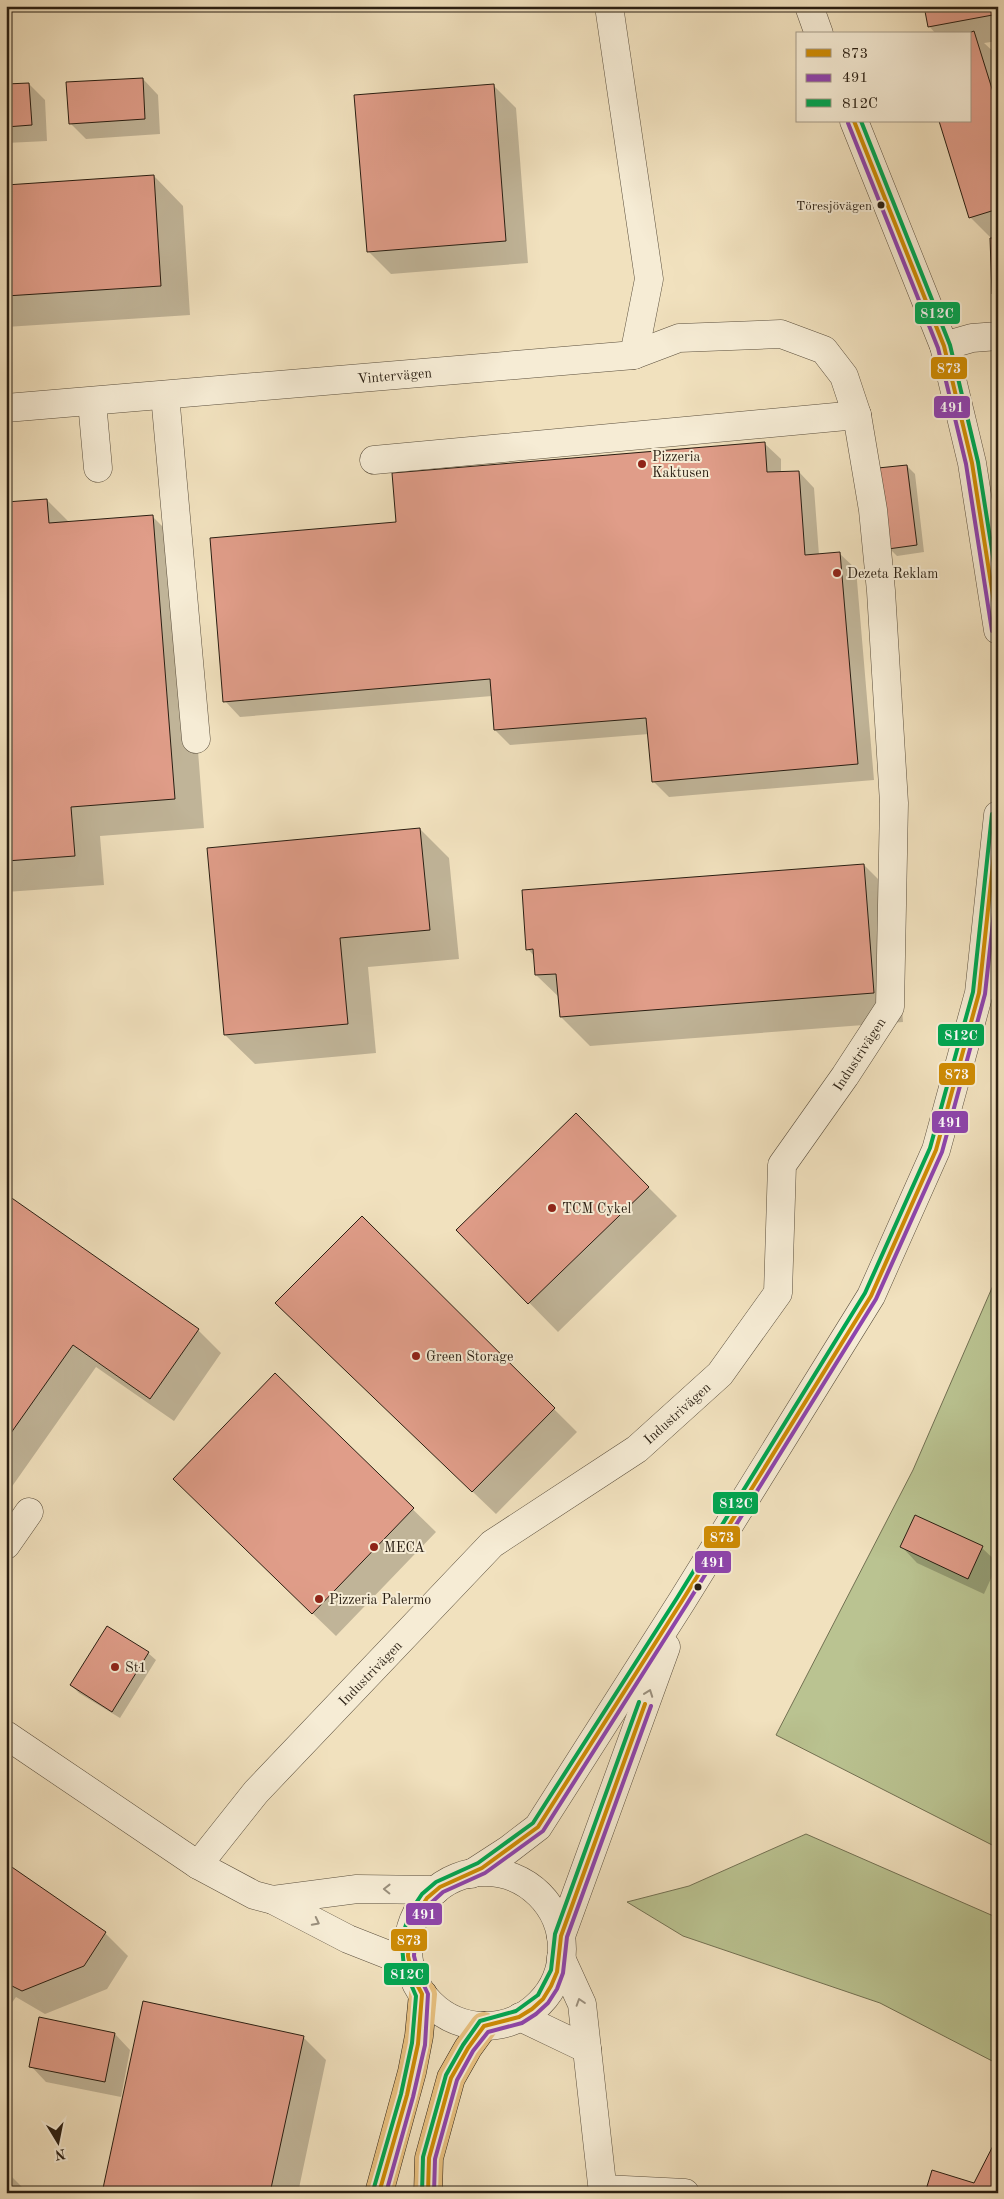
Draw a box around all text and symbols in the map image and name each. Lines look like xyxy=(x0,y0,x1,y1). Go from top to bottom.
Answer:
legend xyxy=(796,32,972,122)
text: 873 xyxy=(842,47,868,62)
text: 491 xyxy=(842,71,868,86)
text: 812C xyxy=(842,97,878,112)
place label: Töresjövägen xyxy=(796,200,872,213)
marker: Töresjövägen xyxy=(876,200,886,210)
line badge: 812C xyxy=(914,301,961,325)
text: 812C xyxy=(920,307,954,321)
line badge: 873 xyxy=(930,356,968,380)
text: 873 xyxy=(937,362,961,376)
street label: Vintervägen xyxy=(357,366,433,386)
line badge: 491 xyxy=(933,395,971,419)
text: 491 xyxy=(940,401,964,415)
place label: Pizzeria Kaktusen xyxy=(652,450,710,480)
marker: Pizzeria Kaktusen xyxy=(636,458,648,470)
marker: Dezeta Reklam xyxy=(831,567,843,579)
place label: Dezeta Reklam xyxy=(847,567,938,581)
street label: Industrivägen xyxy=(831,1015,889,1094)
line badge: 812C xyxy=(937,1023,985,1047)
text: 812C xyxy=(944,1029,978,1043)
line badge: 873 xyxy=(938,1062,976,1086)
text: 873 xyxy=(945,1068,969,1082)
line badge: 491 xyxy=(931,1110,969,1134)
text: 491 xyxy=(938,1116,962,1130)
marker: TCM Cykel xyxy=(546,1202,558,1214)
place label: TCM Cykel xyxy=(562,1202,632,1216)
marker: Green Storage xyxy=(410,1350,422,1362)
place label: Green Storage xyxy=(426,1350,513,1364)
street label: Industrivägen xyxy=(642,1380,714,1447)
line badge: 812C xyxy=(712,1491,759,1515)
text: 812C xyxy=(719,1497,753,1511)
line badge: 873 xyxy=(703,1525,741,1549)
text: 873 xyxy=(710,1531,734,1545)
marker: MECA xyxy=(368,1541,380,1553)
place label: MECA xyxy=(384,1541,425,1555)
line badge: 491 xyxy=(694,1550,732,1574)
text: 491 xyxy=(701,1556,725,1570)
unlabelled marker xyxy=(693,1582,703,1592)
marker: Pizzeria Palermo xyxy=(313,1593,325,1605)
place label: Pizzeria Palermo xyxy=(329,1593,431,1607)
street label: Industrivägen xyxy=(336,1638,405,1709)
marker: St1 xyxy=(109,1661,121,1673)
place label: St1 xyxy=(125,1661,147,1675)
one-way arrow xyxy=(643,1689,653,1698)
one-way arrow xyxy=(383,1884,390,1894)
line badge: 491 xyxy=(405,1902,443,1926)
text: 491 xyxy=(412,1908,436,1922)
one-way arrow xyxy=(311,1916,320,1926)
line badge: 873 xyxy=(390,1928,428,1952)
text: 873 xyxy=(397,1934,421,1948)
line badge: 812C xyxy=(383,1962,430,1986)
text: 812C xyxy=(390,1968,424,1982)
one-way arrow xyxy=(576,1998,586,2007)
north arrow xyxy=(32,2116,82,2166)
text: N xyxy=(53,2146,67,2162)

